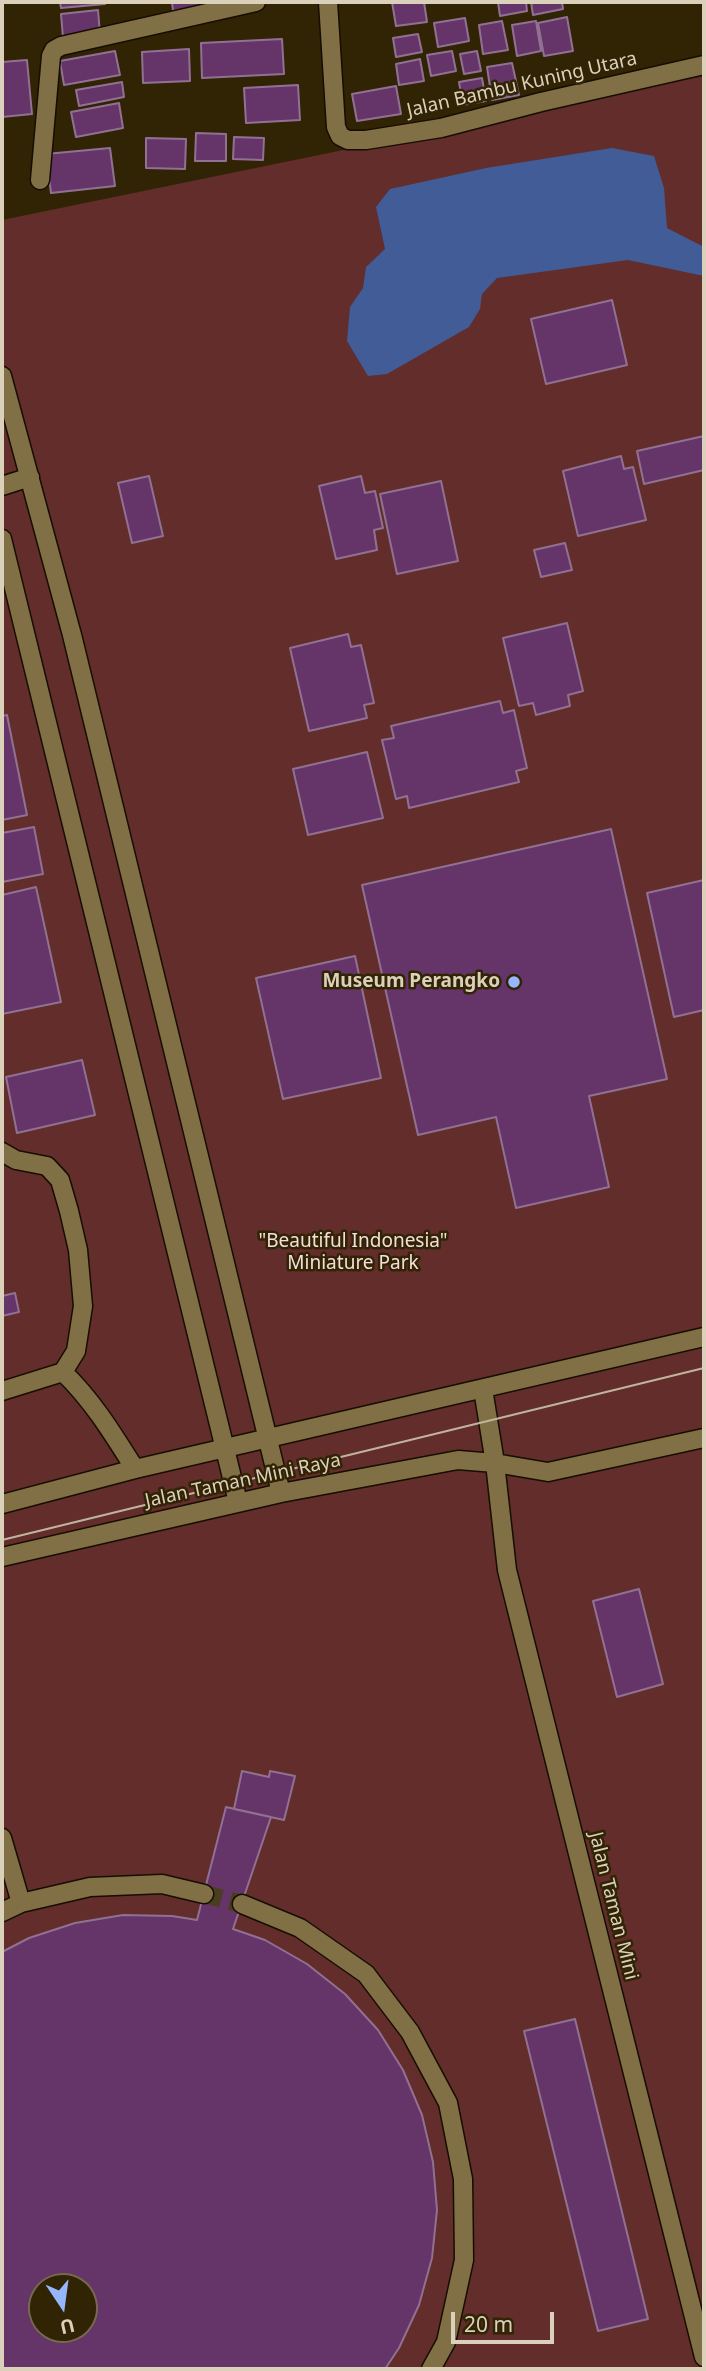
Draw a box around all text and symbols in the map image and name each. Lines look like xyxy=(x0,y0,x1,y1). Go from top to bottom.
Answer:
street label: Jalan Bambu Kuning Utara xyxy=(405,47,639,123)
place label: Museum Perangko xyxy=(322,971,500,993)
marker: Museum Perangko xyxy=(506,974,522,990)
park label: "Beautiful Indonesia" Miniature Park xyxy=(258,1231,448,1275)
street label: Jalan Taman Mini Raya xyxy=(143,1449,343,1513)
street label: Jalan Taman Mini xyxy=(584,1830,642,1982)
north arrow xyxy=(28,2273,98,2343)
scale bar xyxy=(454,2298,557,2342)
text: 20 m xyxy=(464,2310,513,2338)
text: U xyxy=(57,2312,77,2341)

